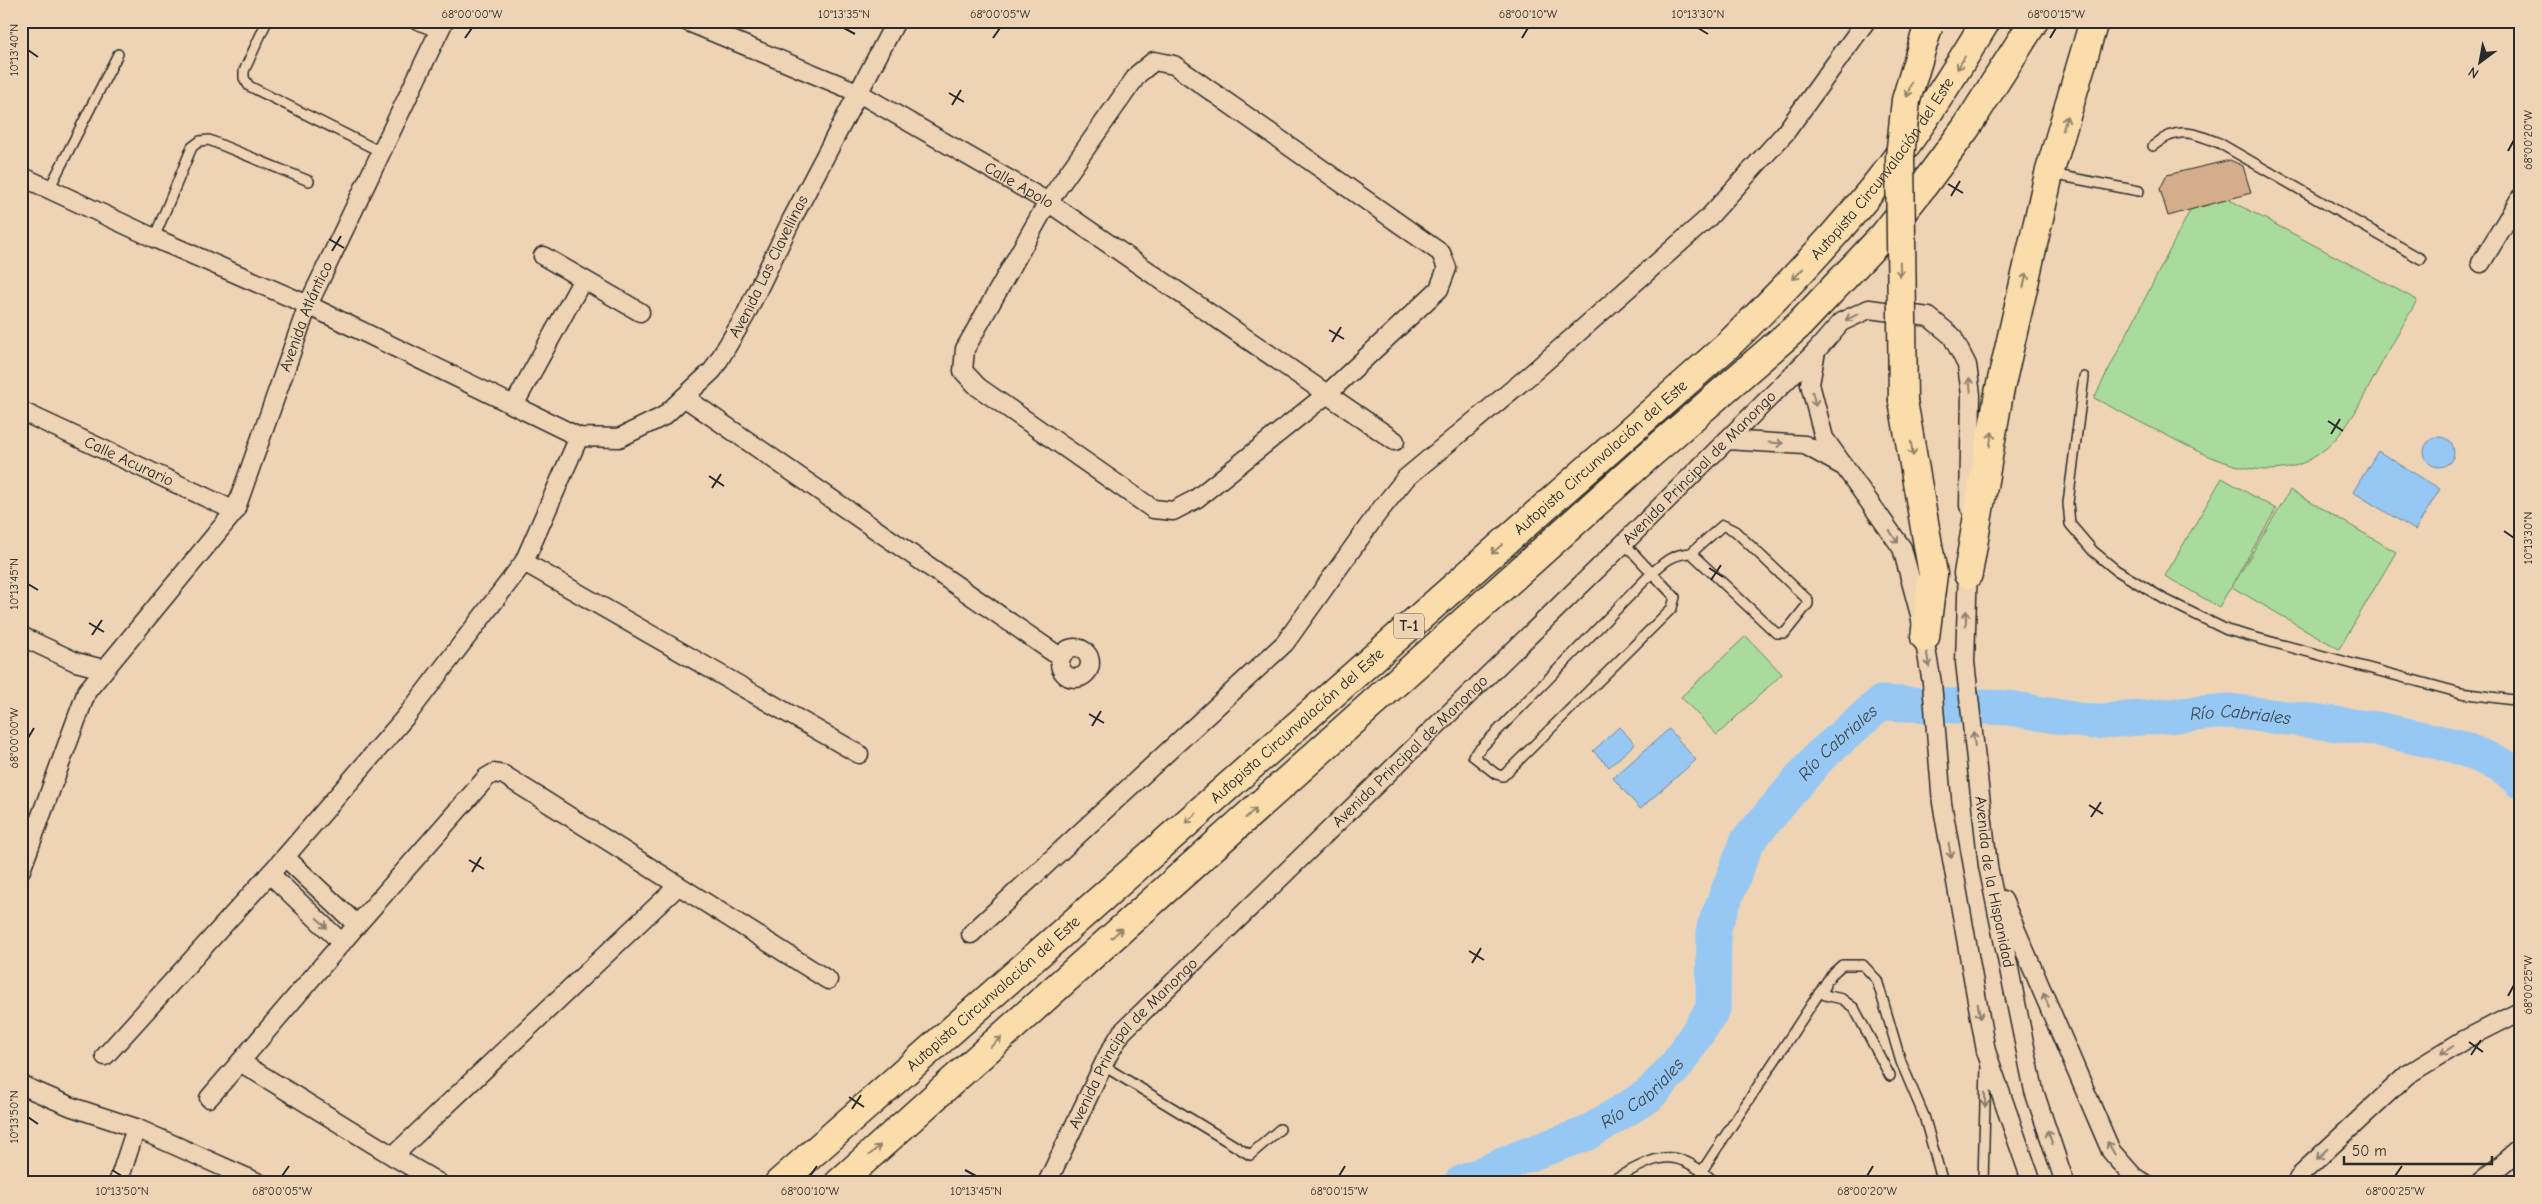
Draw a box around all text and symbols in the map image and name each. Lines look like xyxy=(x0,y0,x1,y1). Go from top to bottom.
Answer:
text: 68°00'00"W xyxy=(442,7,503,21)
text: 10°13'35"N xyxy=(818,7,870,21)
text: 68°00'05"W xyxy=(970,7,1031,21)
text: 68°00'10"W xyxy=(1499,7,1558,21)
text: 10°13'30"N xyxy=(1672,7,1724,21)
text: 68°00'15"W xyxy=(2027,7,2085,21)
text: 10°13'40"N xyxy=(7,24,21,76)
north arrow xyxy=(2454,38,2504,88)
one-way arrow xyxy=(1955,55,1965,69)
text: N xyxy=(2465,63,2482,82)
street label: Autopista Circunvalación del Este xyxy=(1807,74,1958,263)
one-way arrow xyxy=(1904,82,1914,98)
text: 68°00'20"W xyxy=(2521,109,2535,170)
one-way arrow xyxy=(2060,115,2070,131)
street label: Calle Apolo xyxy=(981,158,1057,212)
street label: Avenida Las Clavellinas xyxy=(725,192,812,341)
street label: Avenida Atlántico xyxy=(276,258,337,374)
one-way arrow xyxy=(1895,261,1905,277)
one-way arrow xyxy=(1792,268,1804,281)
one-way arrow xyxy=(2021,273,2030,289)
one-way arrow xyxy=(1844,312,1859,322)
street label: Autopista Circunvalación del Este xyxy=(1510,376,1691,539)
one-way arrow xyxy=(1965,377,1975,393)
street label: Avenida Principal de Manongo xyxy=(1619,387,1780,548)
one-way arrow xyxy=(1810,390,1819,406)
one-way arrow xyxy=(1986,432,1996,448)
street label: Calle Acurario xyxy=(81,433,176,490)
one-way arrow xyxy=(1768,439,1784,448)
one-way arrow xyxy=(1907,441,1917,457)
text: 10°13'30"N xyxy=(2521,512,2535,564)
one-way arrow xyxy=(1890,530,1900,544)
one-way arrow xyxy=(1490,543,1503,554)
text: 10°13'45"N xyxy=(7,558,21,610)
one-way arrow xyxy=(1962,610,1971,626)
road number: T-1 xyxy=(1394,614,1424,638)
street label: Autopista Circunvalación del Este xyxy=(1207,644,1387,807)
one-way arrow xyxy=(1924,652,1934,668)
street label: Avenida Principal de Manongo xyxy=(1329,672,1492,831)
water label: Río Cabriales xyxy=(1793,700,1882,785)
water label: Río Cabriales xyxy=(2189,700,2292,729)
text: 68°00'00"W xyxy=(7,707,21,768)
one-way arrow xyxy=(1969,731,1979,747)
street label: Avenida de la Hispanidad xyxy=(1971,795,2018,969)
one-way arrow xyxy=(1244,807,1257,819)
one-way arrow xyxy=(1185,813,1198,824)
one-way arrow xyxy=(1946,843,1956,859)
street label: Autopista Circunvalación del Este xyxy=(903,912,1084,1075)
one-way arrow xyxy=(316,917,328,929)
one-way arrow xyxy=(1110,927,1123,939)
street label: Avenida Principal de Manongo xyxy=(1065,954,1201,1132)
text: 68°00'25"W xyxy=(2521,955,2535,1015)
one-way arrow xyxy=(2040,993,2050,1008)
one-way arrow xyxy=(1974,1003,1984,1019)
one-way arrow xyxy=(989,1036,1002,1048)
one-way arrow xyxy=(2440,1046,2454,1056)
water label: Río Cabriales xyxy=(1597,1054,1689,1133)
text: 10°13'50"N xyxy=(7,1090,21,1144)
one-way arrow xyxy=(1980,1091,1990,1107)
one-way arrow xyxy=(2045,1129,2054,1145)
scale bar xyxy=(2344,1134,2492,1166)
one-way arrow xyxy=(2106,1141,2116,1156)
text: 50 m xyxy=(2352,1142,2387,1160)
one-way arrow xyxy=(869,1144,882,1156)
one-way arrow xyxy=(2316,1148,2329,1160)
text: 10°13'50"N xyxy=(95,1184,149,1198)
text: 68°00'05"W xyxy=(252,1184,313,1198)
text: 68°00'10"W xyxy=(781,1184,840,1198)
text: 10°13'45"N xyxy=(950,1184,1002,1198)
text: 68°00'15"W xyxy=(1310,1184,1368,1198)
text: 68°00'20"W xyxy=(1837,1184,1898,1198)
text: 68°00'25"W xyxy=(2365,1184,2425,1198)

